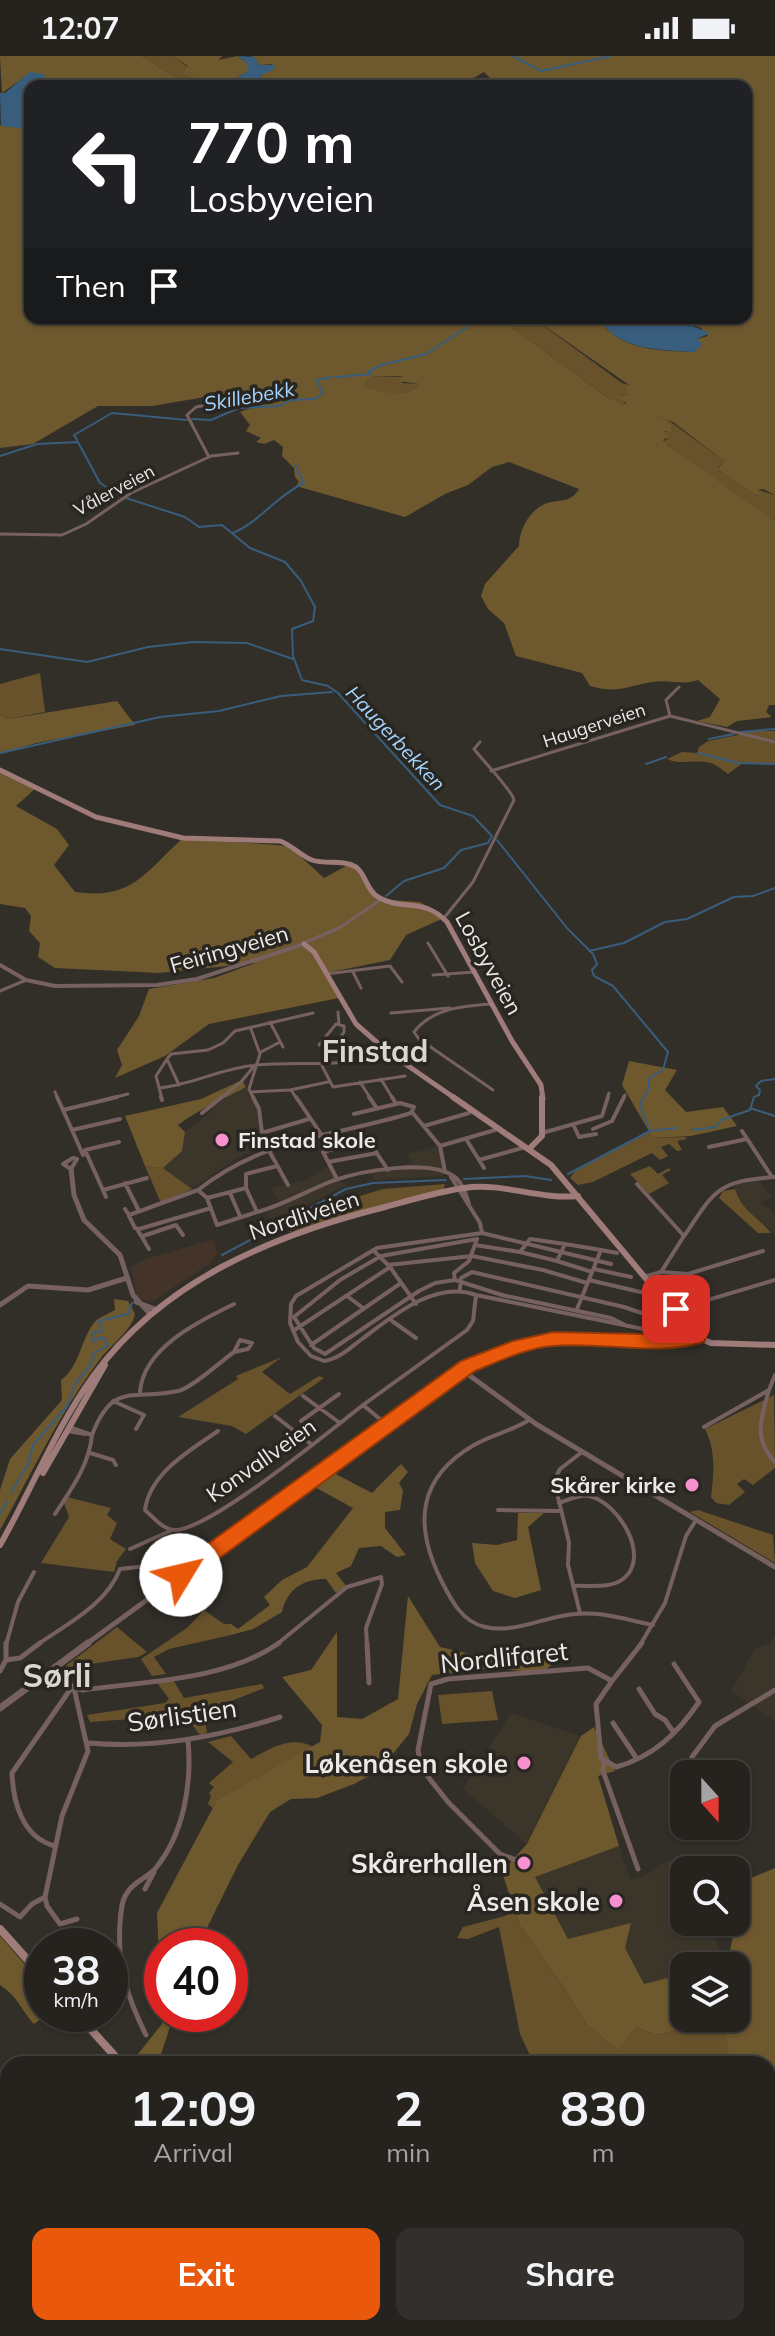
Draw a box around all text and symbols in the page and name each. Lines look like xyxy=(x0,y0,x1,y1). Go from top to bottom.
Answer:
text: 12:07 xyxy=(40,9,119,47)
text: 770 m xyxy=(188,107,355,177)
icon: left xyxy=(56,112,160,216)
text: Losbyveien xyxy=(188,176,374,221)
icon: arrive xyxy=(142,264,186,308)
text: Then xyxy=(56,267,126,305)
water label: Skillebekk xyxy=(202,376,297,416)
street label: Vålerveien xyxy=(70,459,158,521)
water label: Haugerbekken xyxy=(341,680,451,796)
street label: Haugerveien xyxy=(540,698,648,752)
street label: Losbyveien xyxy=(449,906,529,1020)
street label: Feiringveien xyxy=(166,919,292,979)
district label: Finstad xyxy=(322,1032,428,1070)
place label: Finstad skole xyxy=(238,1126,376,1154)
marker: Finstad skole xyxy=(213,1131,231,1149)
street label: Nordliveien xyxy=(245,1184,363,1246)
pin xyxy=(642,1275,710,1343)
icon: arrive xyxy=(654,1287,698,1331)
street label: Konvallveien xyxy=(201,1412,321,1508)
place label: Skårer kirke xyxy=(550,1471,676,1499)
marker: Skårer kirke xyxy=(683,1476,701,1494)
position arrow xyxy=(139,1533,223,1617)
street label: Nordlifaret xyxy=(438,1634,570,1680)
district label: Sørli xyxy=(23,1655,91,1695)
street label: Sørlistien xyxy=(125,1691,239,1739)
place label: Løkenåsen skole xyxy=(304,1747,508,1780)
marker: Løkenåsen skole xyxy=(515,1754,533,1772)
north arrow xyxy=(670,1760,750,1840)
map controls xyxy=(670,1760,750,2032)
place label: Skårerhallen xyxy=(351,1847,508,1880)
marker: Skårerhallen xyxy=(515,1854,533,1872)
button: search xyxy=(670,1856,750,1936)
place label: Åsen skole xyxy=(467,1884,600,1918)
marker: Åsen skole xyxy=(607,1892,625,1910)
speed limit sign: 40 xyxy=(144,1928,248,2032)
text: 38 xyxy=(52,1945,100,1995)
button: layers xyxy=(670,1952,750,2032)
text: km/h xyxy=(53,1987,99,2012)
text: 12:09 xyxy=(130,2078,257,2138)
text: 2 xyxy=(394,2078,423,2138)
text: 830 xyxy=(560,2078,646,2138)
text: Arrival xyxy=(153,2136,233,2169)
text: min xyxy=(386,2136,430,2169)
text: m xyxy=(592,2136,615,2169)
button: Exit xyxy=(32,2228,380,2320)
button: Share xyxy=(396,2228,744,2320)

